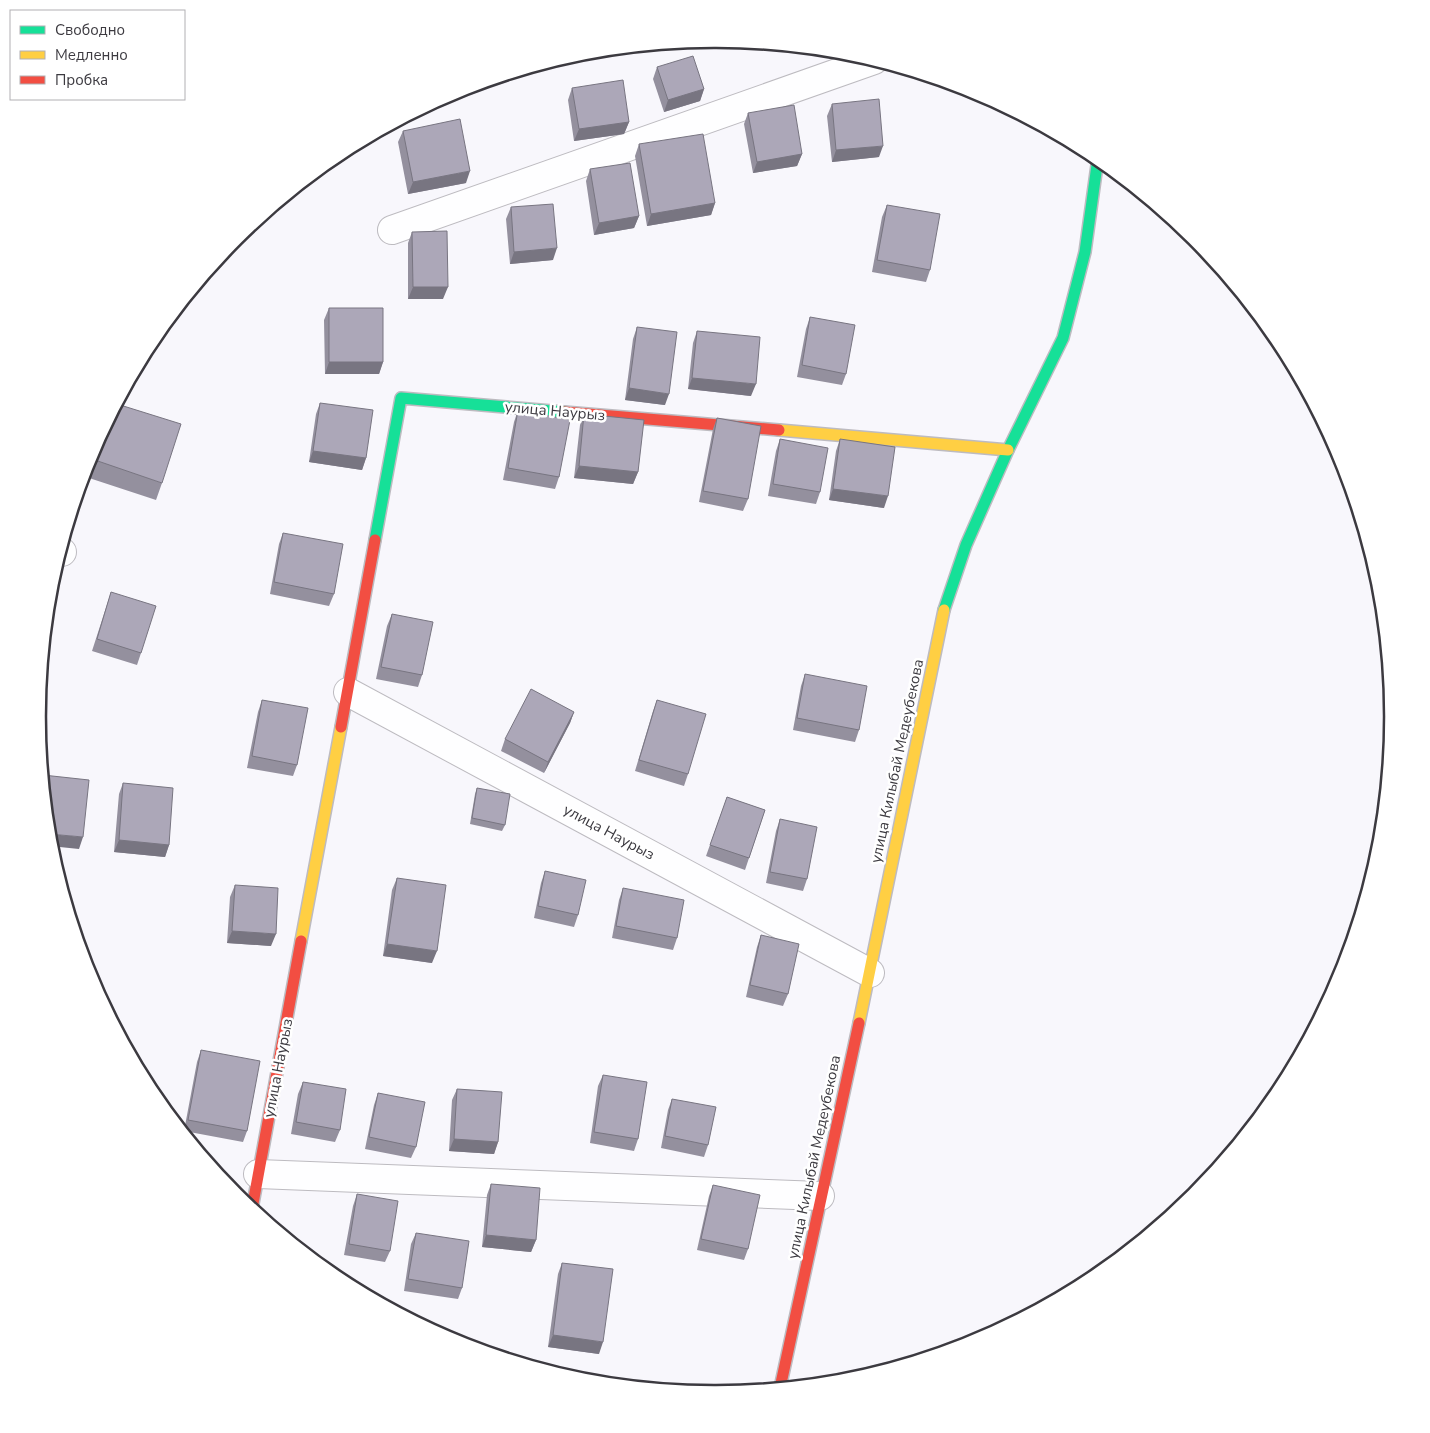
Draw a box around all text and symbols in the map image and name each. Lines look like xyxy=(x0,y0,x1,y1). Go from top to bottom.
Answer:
legend xyxy=(10,10,185,100)
text: Свободно xyxy=(55,20,125,40)
text: Медленно xyxy=(55,45,128,65)
text: Пробка xyxy=(55,70,108,90)
street label: улица Наурыз xyxy=(504,397,606,425)
street label: улица Килыбай Медеубекова xyxy=(866,657,928,865)
street label: улица Наурыз xyxy=(560,800,658,864)
street label: улица Наурыз xyxy=(259,1017,297,1119)
street label: улица Килыбай Медеубекова xyxy=(783,1053,845,1261)

